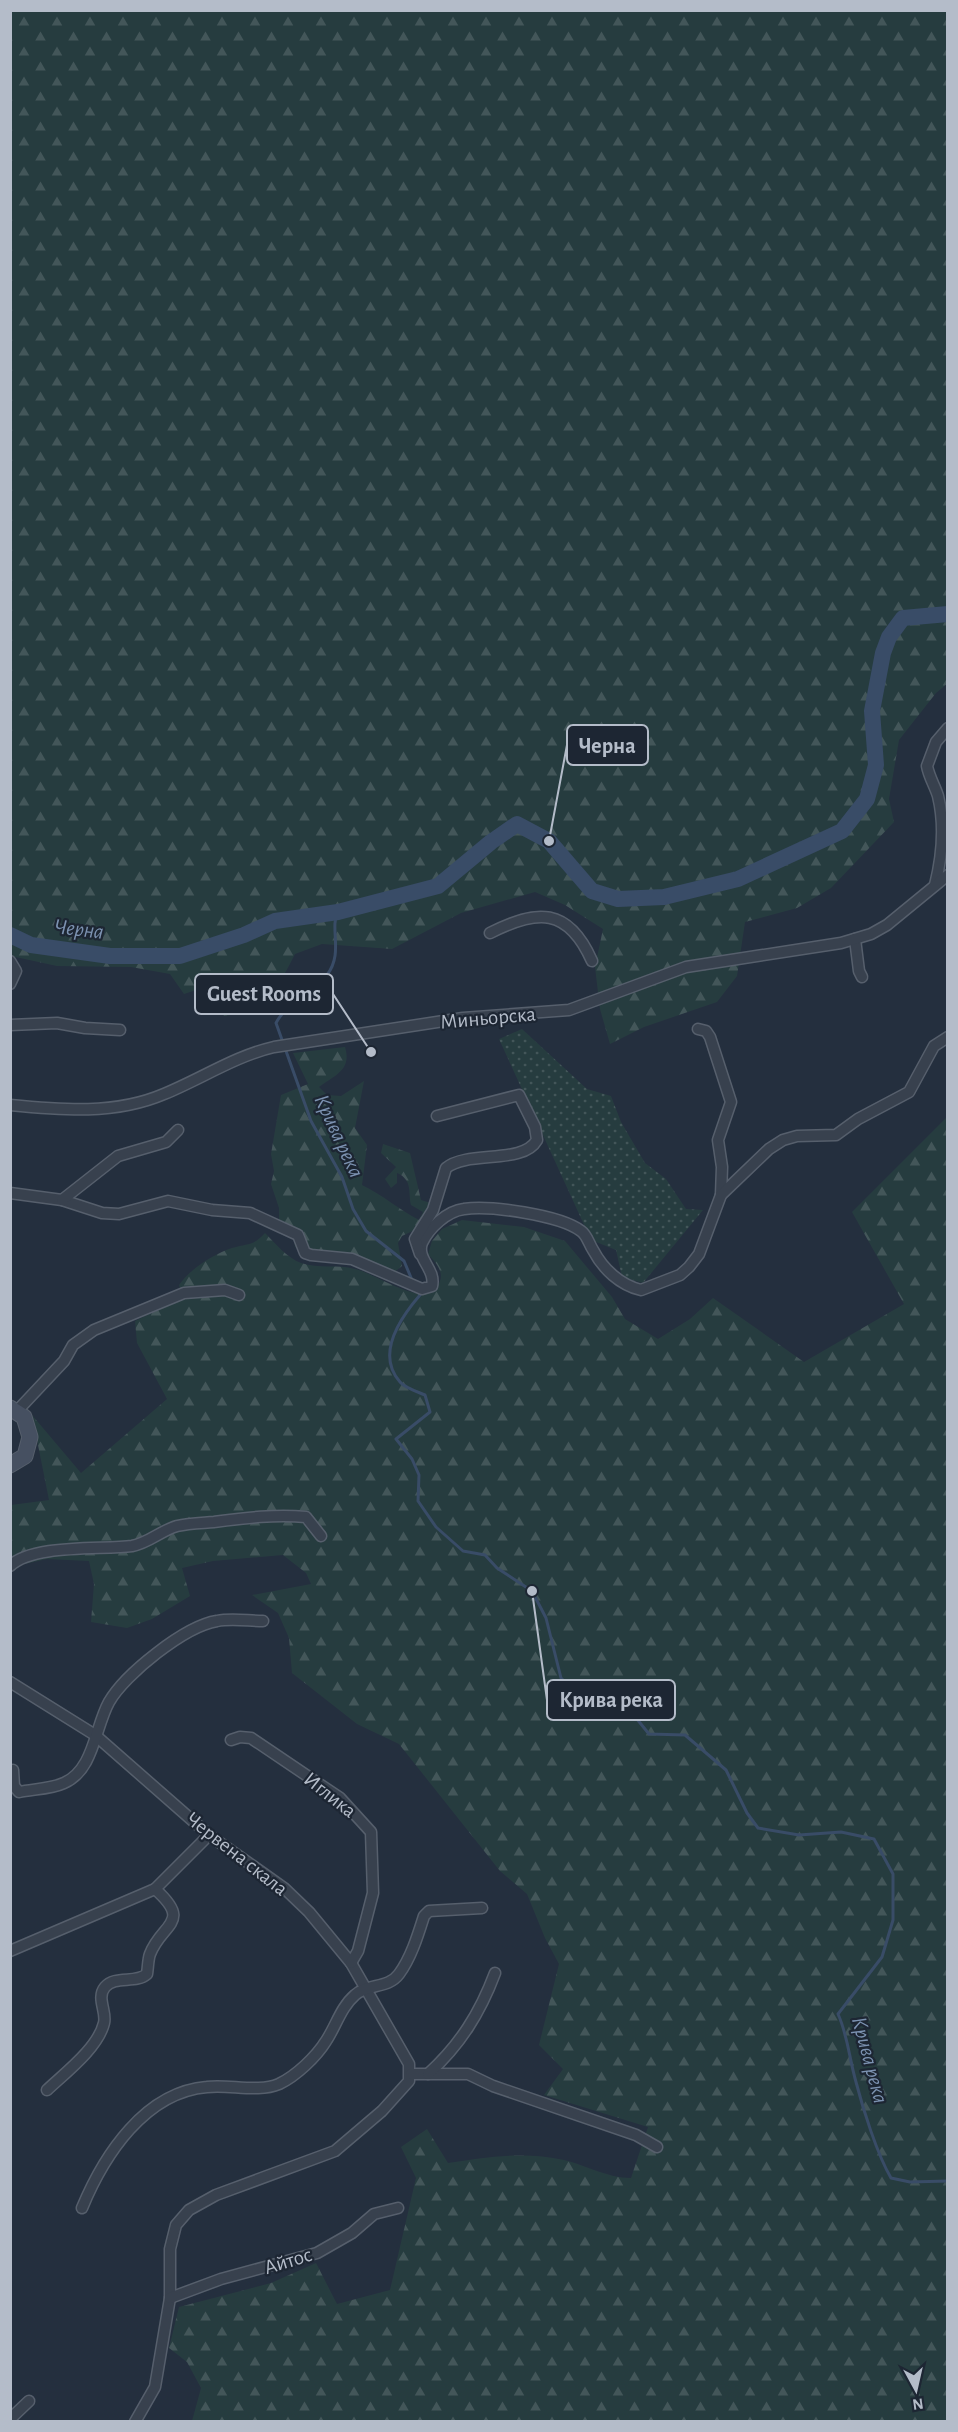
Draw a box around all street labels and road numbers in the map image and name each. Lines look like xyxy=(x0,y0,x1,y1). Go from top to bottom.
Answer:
street label: Миньорска xyxy=(439,1003,537,1033)
street label: Иглика xyxy=(300,1768,360,1822)
street label: Червена скала xyxy=(182,1808,292,1900)
street label: Айтос xyxy=(262,2244,314,2278)

